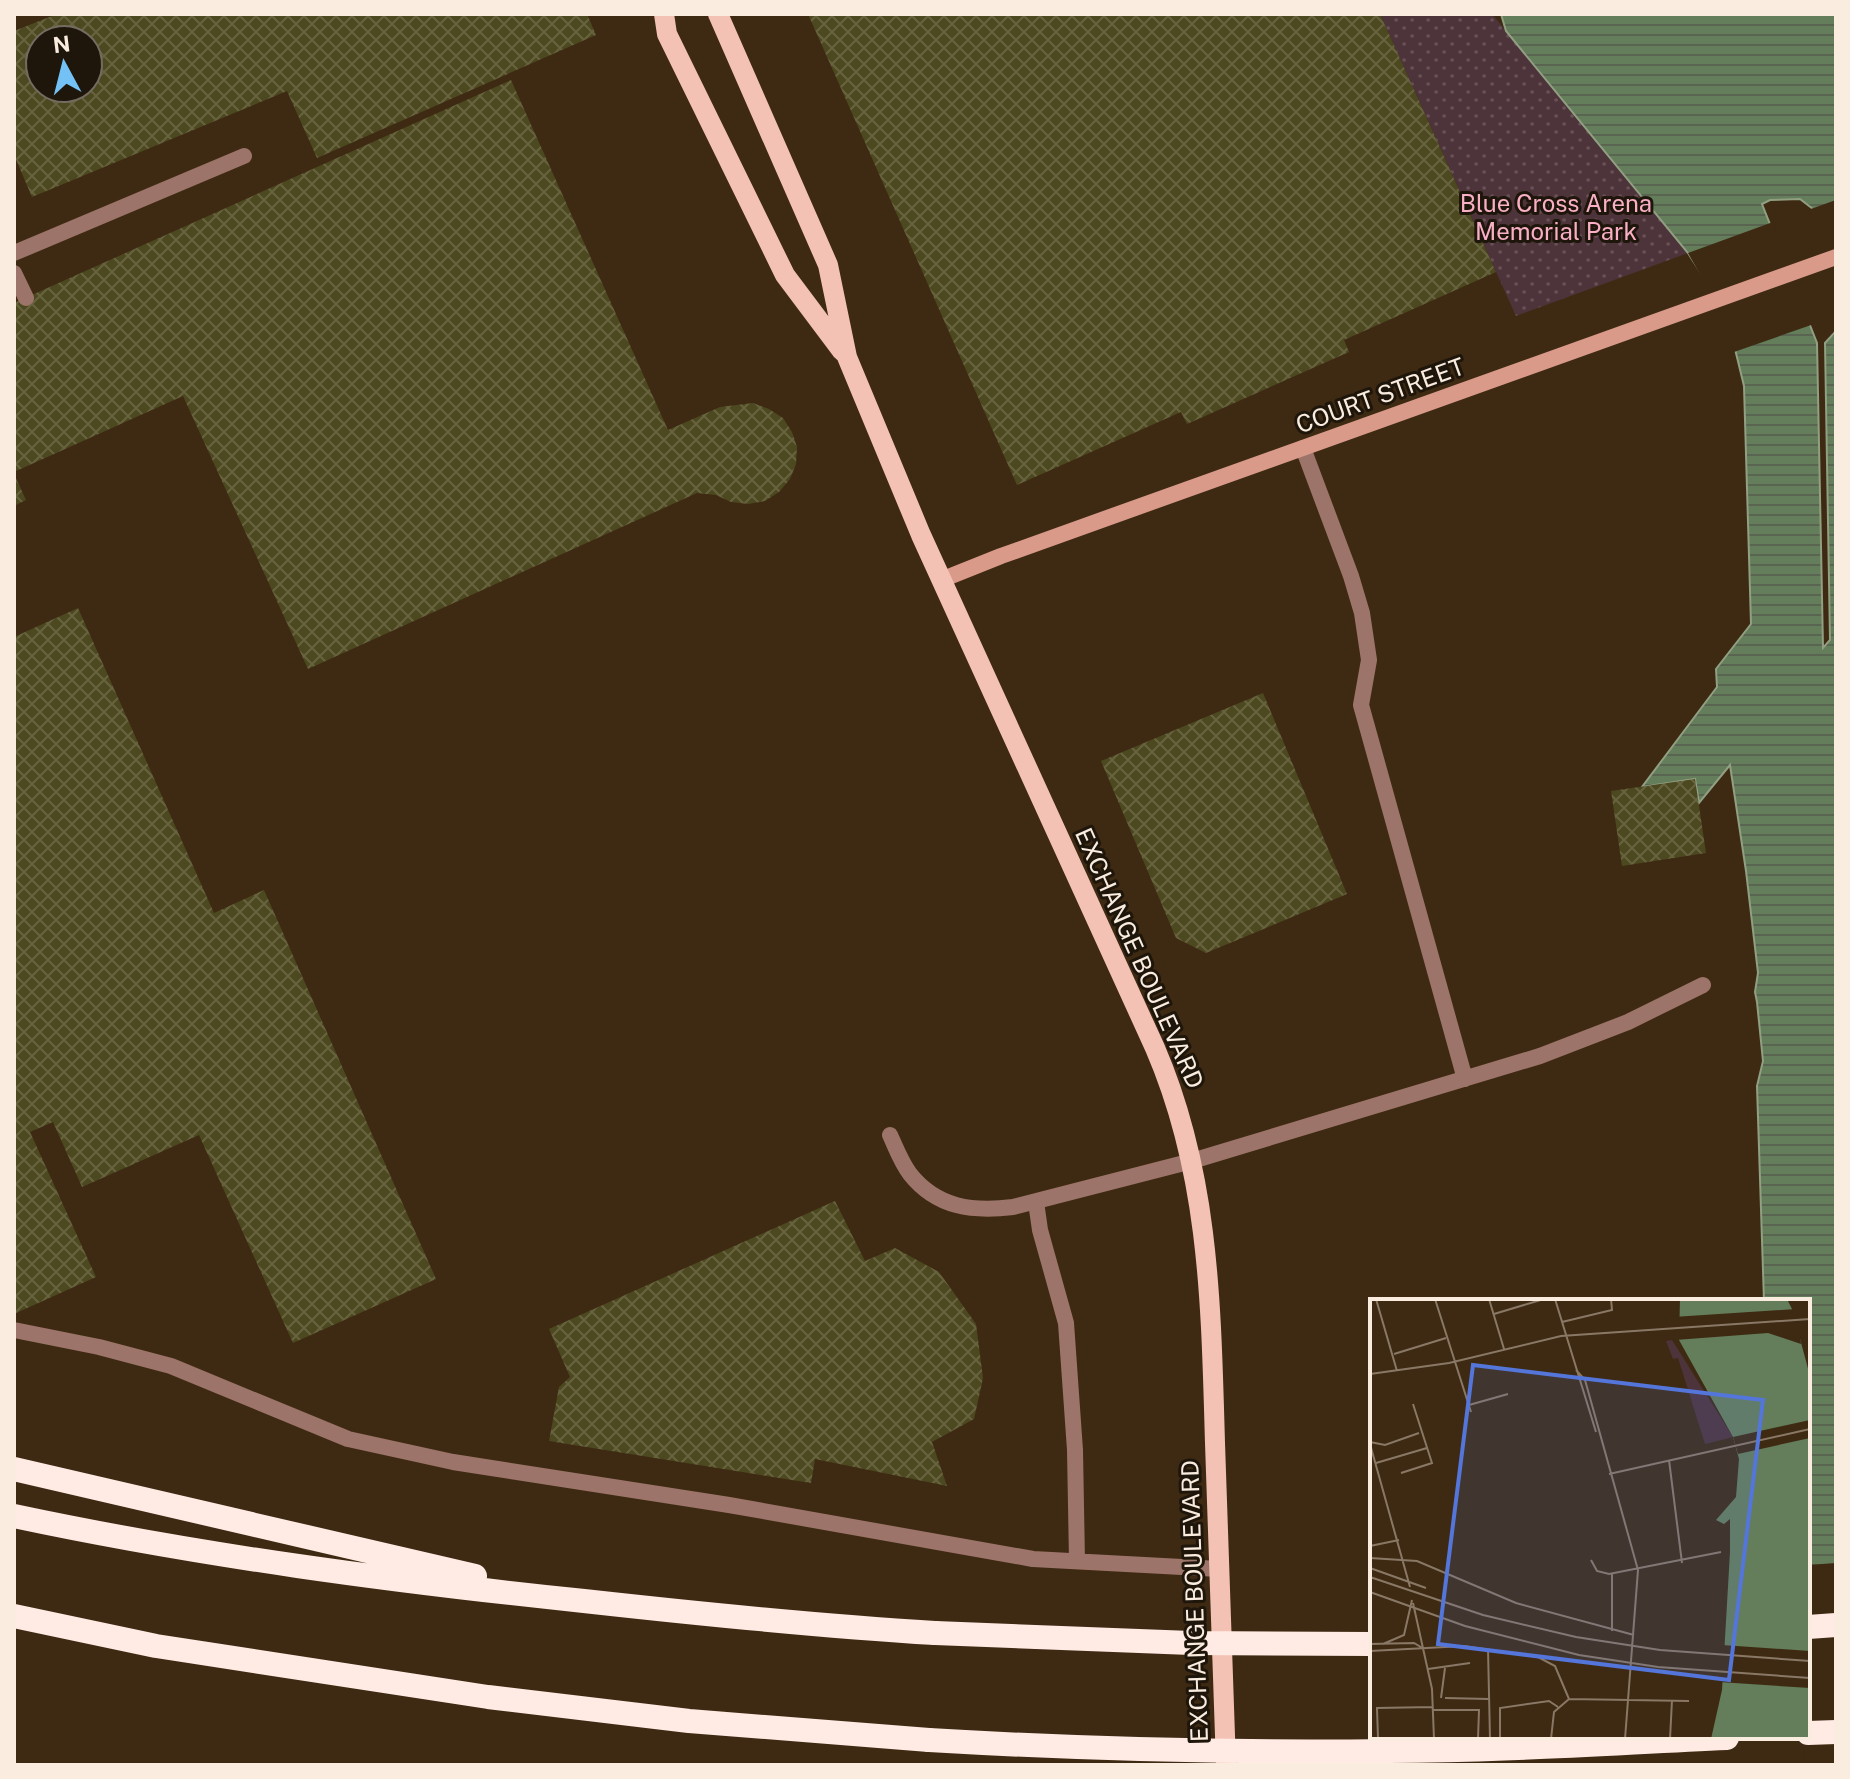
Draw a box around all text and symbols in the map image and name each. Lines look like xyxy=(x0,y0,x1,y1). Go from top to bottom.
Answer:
north arrow xyxy=(24,24,104,104)
text: N xyxy=(51,30,72,58)
park label: Blue Cross Arena Memorial Park xyxy=(1460,189,1652,245)
street label: COURT STREET xyxy=(1292,352,1468,438)
street label: EXCHANGE BOULEVARD xyxy=(1070,823,1210,1093)
inset map xyxy=(1370,1299,1810,1739)
street label: EXCHANGE BOULEVARD xyxy=(1175,1460,1213,1742)

